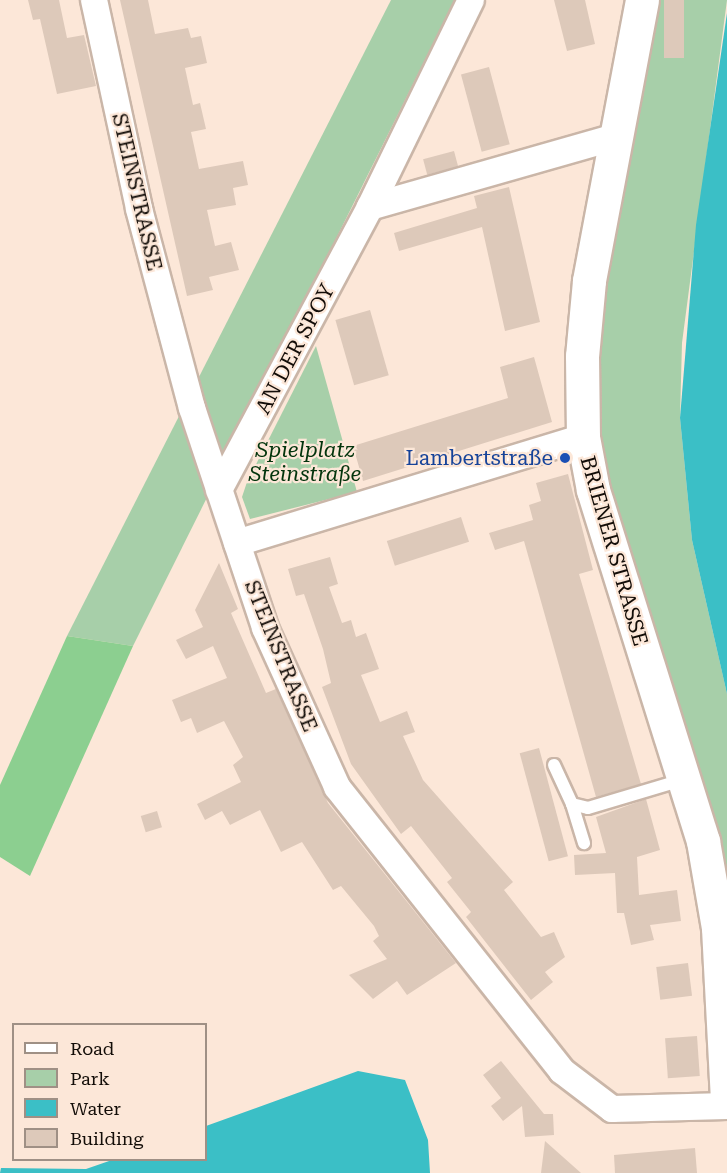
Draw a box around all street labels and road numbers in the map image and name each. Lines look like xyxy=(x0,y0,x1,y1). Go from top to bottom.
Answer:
street label: STEINSTRASSE xyxy=(107,111,167,273)
street label: AN DER SPOY xyxy=(250,280,340,418)
street label: BRIENER STRASSE xyxy=(575,453,653,649)
street label: STEINSTRASSE xyxy=(239,577,323,735)

